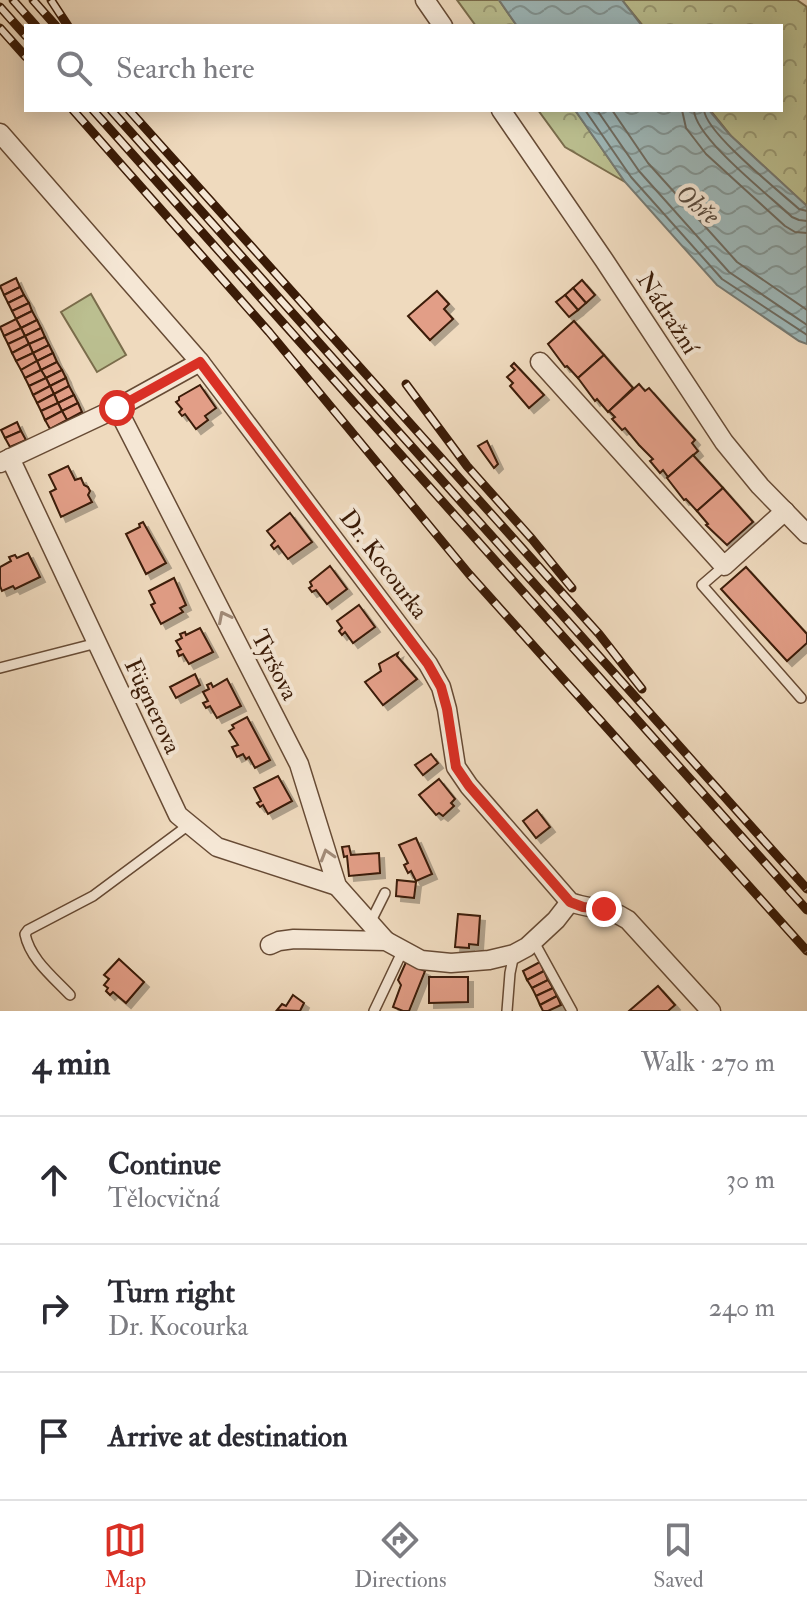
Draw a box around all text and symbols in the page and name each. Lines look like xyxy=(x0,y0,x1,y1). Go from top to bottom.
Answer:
search box xyxy=(24,24,783,112)
icon: search xyxy=(52,46,96,90)
text: Search here xyxy=(116,50,255,87)
water label: Ohře xyxy=(669,177,726,232)
street label: Nádražní xyxy=(630,266,706,362)
route start xyxy=(99,390,135,426)
street label: Dr. Kocourka xyxy=(332,503,436,626)
one-way arrow xyxy=(219,611,234,626)
street label: Tyršova xyxy=(244,625,306,707)
street label: Fügnerova xyxy=(117,654,189,760)
one-way arrow xyxy=(320,849,336,862)
route end xyxy=(586,891,622,927)
text: 4 min xyxy=(32,1042,110,1085)
text: Walk · 270 m xyxy=(641,1047,775,1079)
text: Continue xyxy=(108,1146,221,1183)
icon: ahead xyxy=(32,1158,76,1202)
text: 30 m xyxy=(726,1164,775,1196)
text: Tělocvičná xyxy=(108,1183,220,1215)
text: Turn right xyxy=(108,1274,235,1311)
icon: right xyxy=(32,1286,76,1330)
text: 240 m xyxy=(709,1292,775,1324)
text: Dr. Kocourka xyxy=(108,1311,248,1343)
icon: arrive xyxy=(32,1414,76,1458)
text: Arrive at destination xyxy=(108,1418,348,1455)
tab: Map xyxy=(103,1518,147,1594)
tab: Directions xyxy=(354,1518,447,1594)
tab: Saved xyxy=(653,1518,704,1594)

